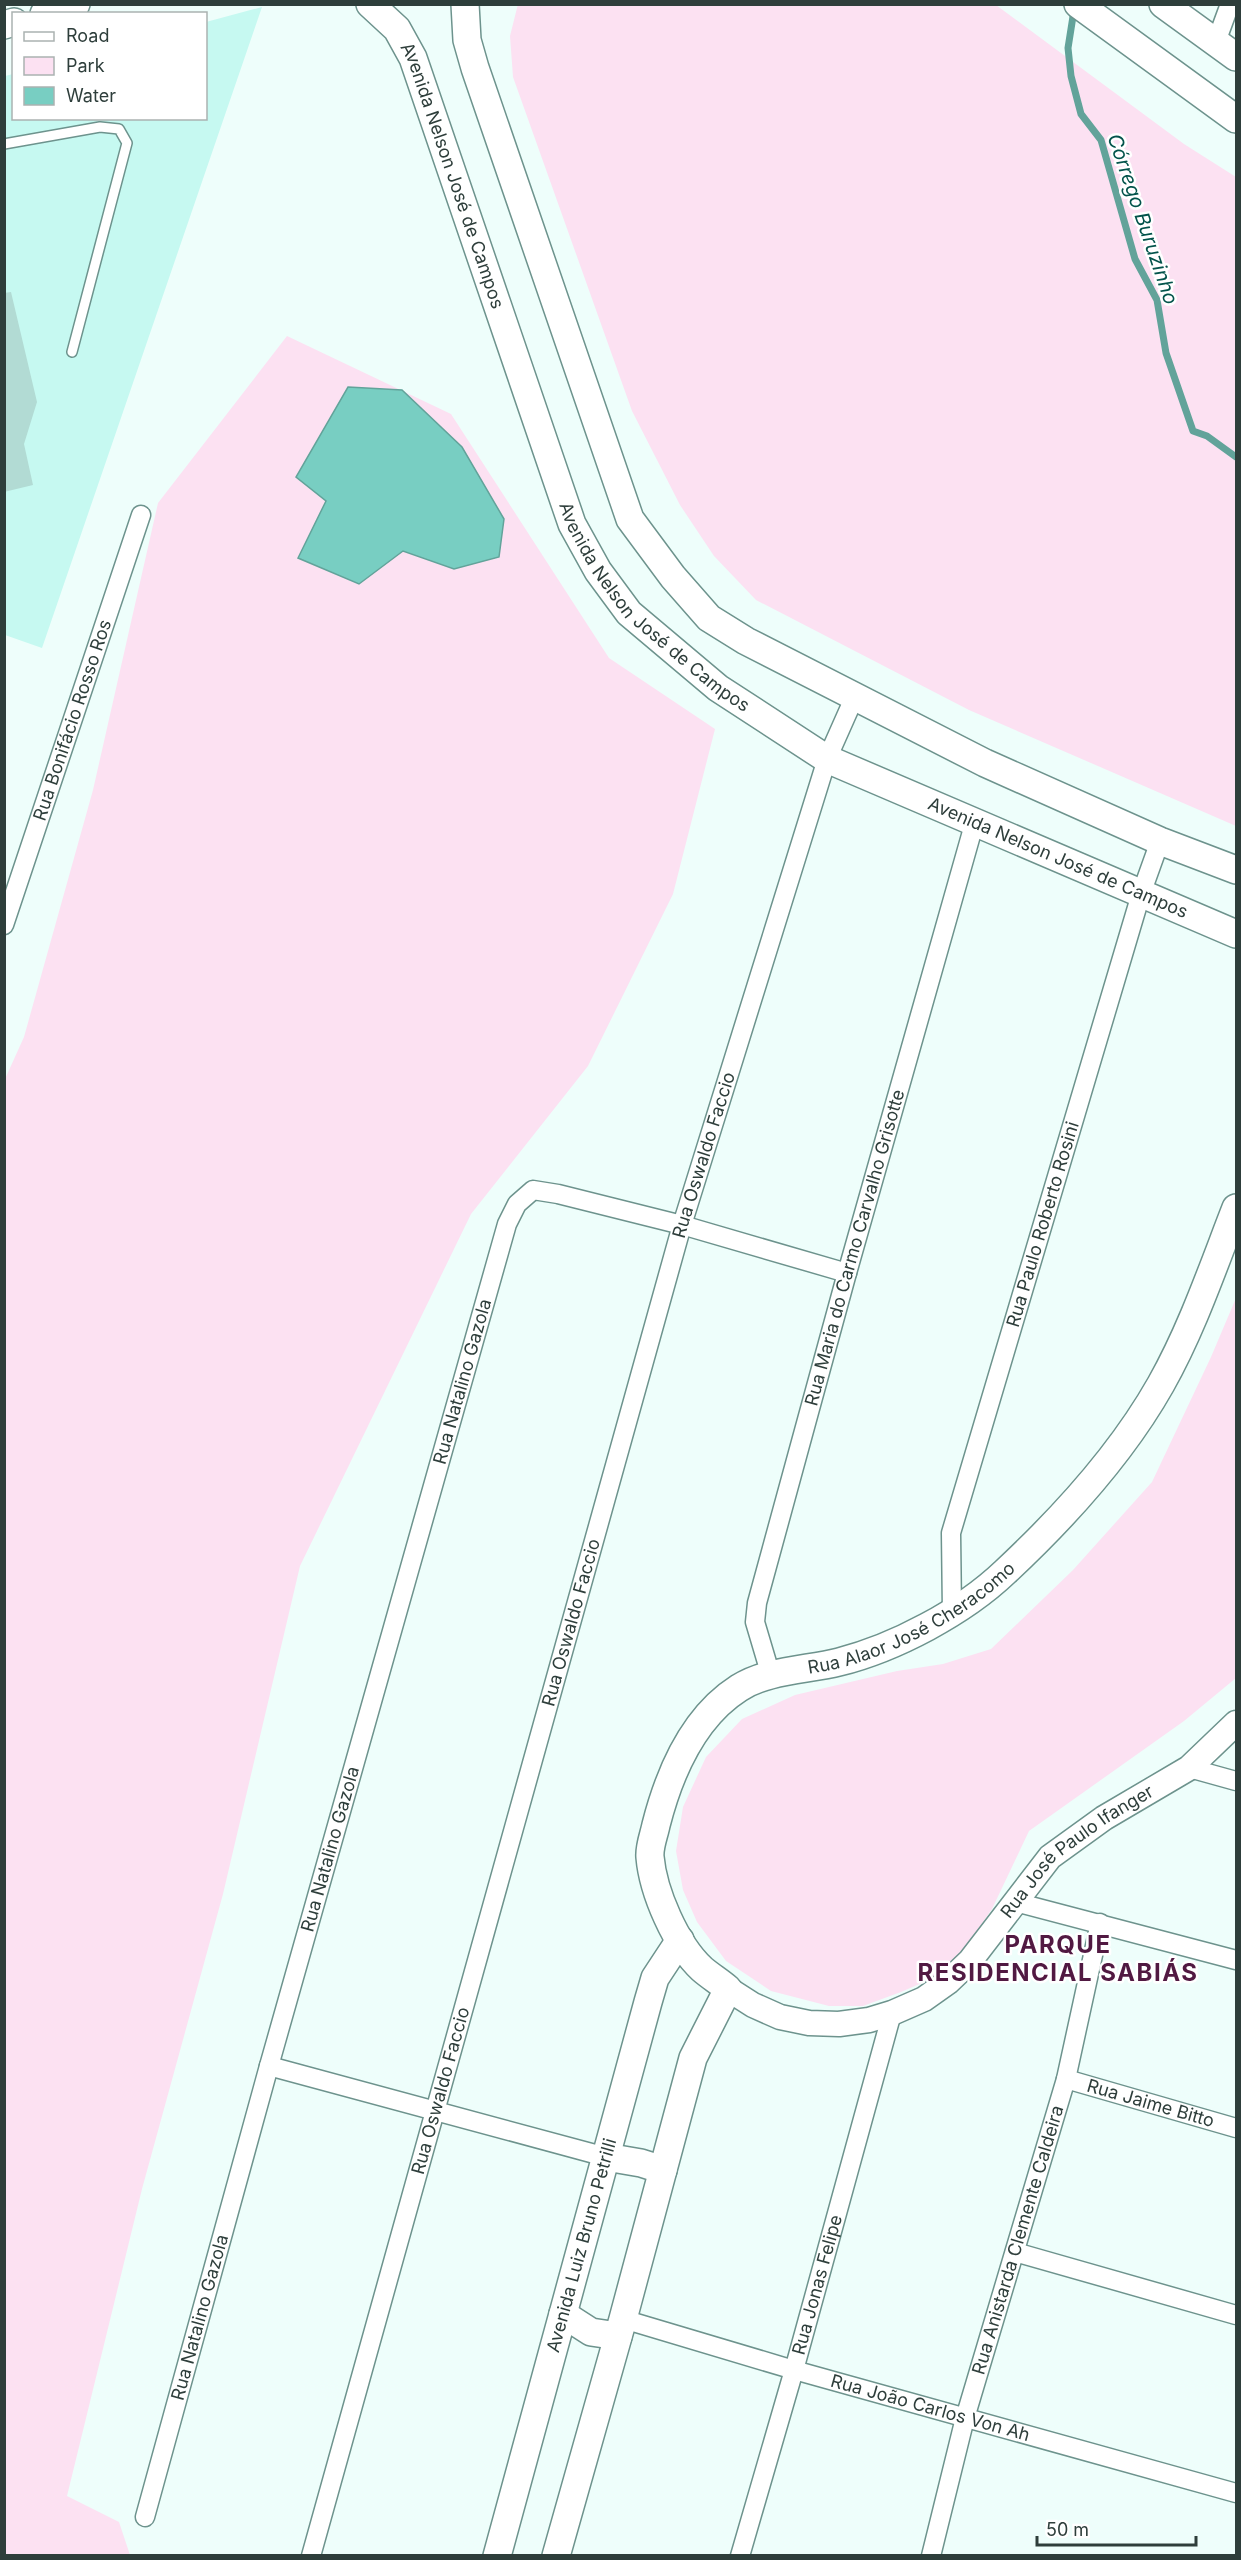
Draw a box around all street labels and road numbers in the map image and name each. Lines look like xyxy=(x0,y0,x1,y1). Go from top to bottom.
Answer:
street label: Avenida Nelson José de Campos xyxy=(396,39,509,311)
street label: Avenida Nelson José de Campos xyxy=(555,499,754,716)
street label: Rua Bonifácio Rosso Ros xyxy=(29,617,115,823)
street label: Avenida Nelson José de Campos xyxy=(925,793,1191,922)
street label: Rua Oswaldo Faccio xyxy=(668,1069,739,1240)
street label: Rua Maria do Carmo Carvalho Grisotte xyxy=(800,1087,908,1408)
street label: Rua Paulo Roberto Rosini xyxy=(1002,1119,1083,1329)
street label: Rua Natalino Gazola xyxy=(429,1296,495,1467)
street label: Rua Oswaldo Faccio xyxy=(537,1536,604,1709)
street label: Rua Alaor José Cheracomo xyxy=(806,1557,1019,1678)
street label: Rua Natalino Gazola xyxy=(296,1764,363,1934)
street label: Rua José Paulo Ifanger xyxy=(996,1780,1157,1922)
street label: Rua Oswaldo Faccio xyxy=(407,2005,474,2177)
street label: Rua Jaime Bitto xyxy=(1085,2075,1217,2131)
street label: Rua Anistarda Clemente Caldeira xyxy=(968,2103,1068,2377)
street label: Avenida Luiz Bruno Petrilli xyxy=(542,2136,620,2355)
street label: Rua Jonas Felipe xyxy=(788,2212,846,2357)
street label: Rua Natalino Gazola xyxy=(167,2232,232,2402)
street label: Rua João Carlos Von Ah xyxy=(829,2370,1032,2445)

